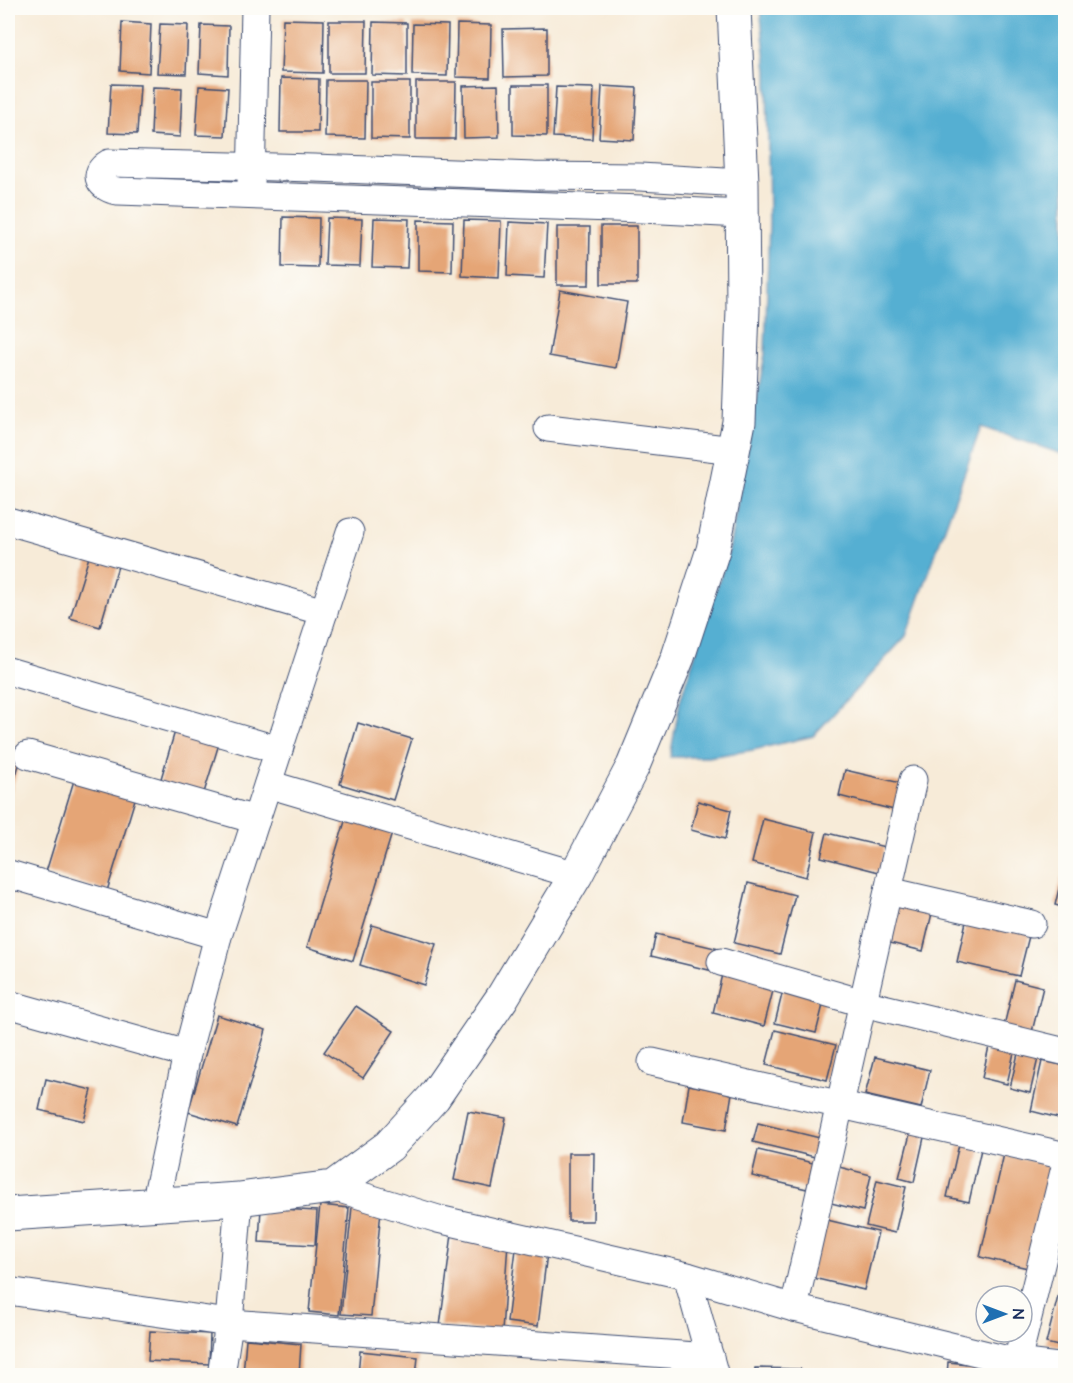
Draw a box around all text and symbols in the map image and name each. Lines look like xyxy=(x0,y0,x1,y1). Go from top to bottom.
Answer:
north arrow xyxy=(974,1284,1034,1344)
text: N xyxy=(1007,1309,1029,1319)

